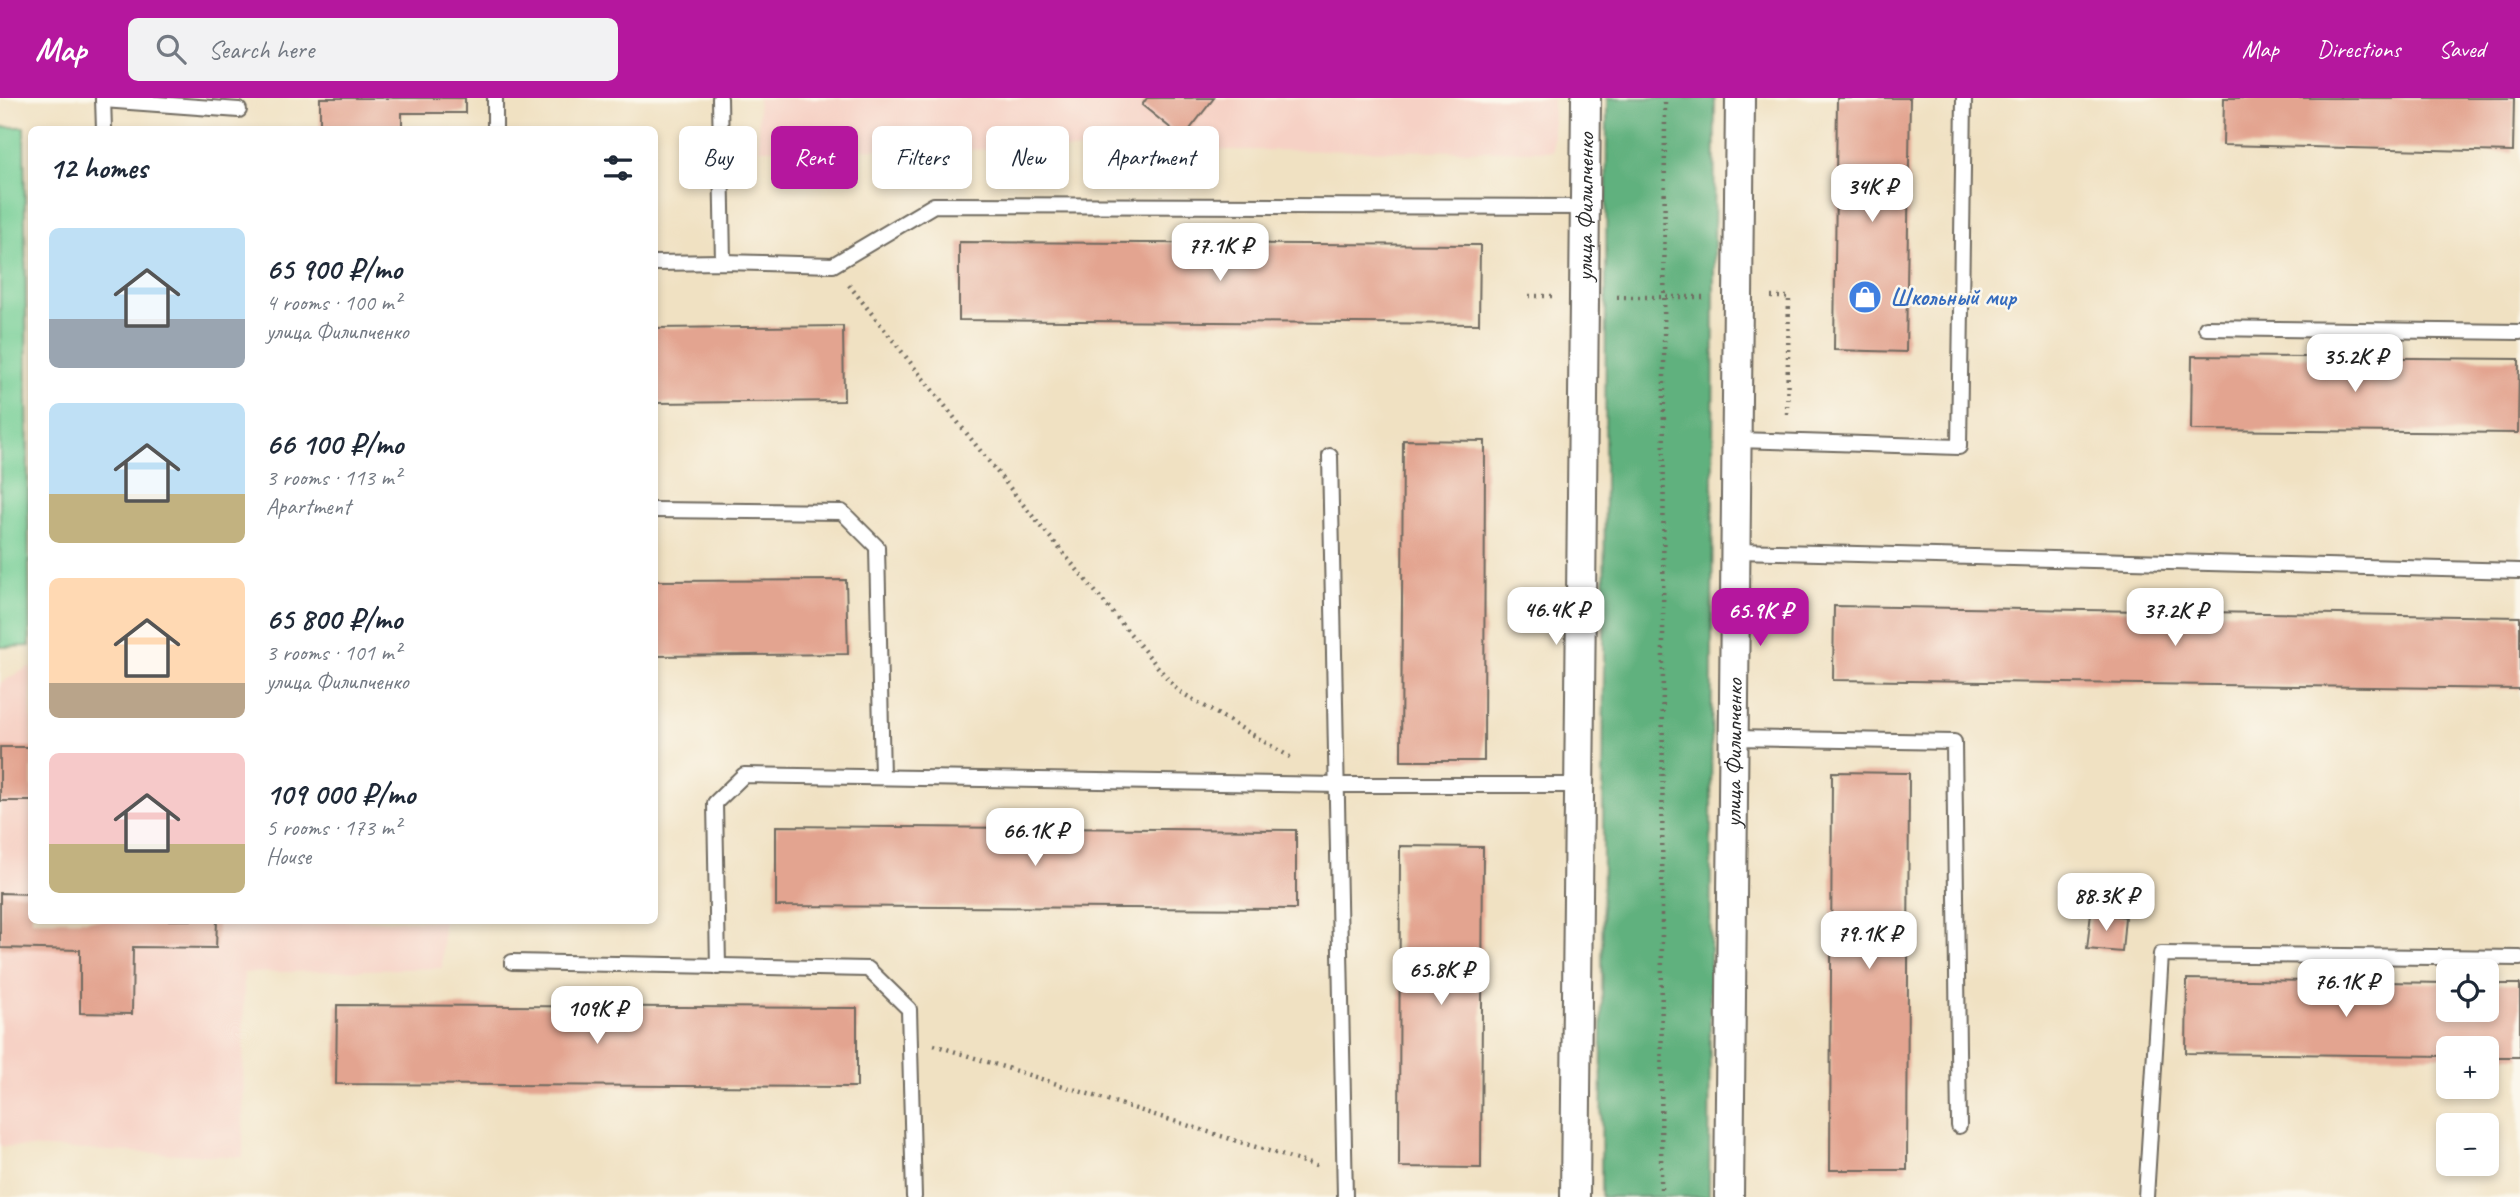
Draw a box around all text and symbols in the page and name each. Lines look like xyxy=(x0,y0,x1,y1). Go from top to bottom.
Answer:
search box xyxy=(128,18,618,81)
text: Map xyxy=(35,28,86,70)
icon: search xyxy=(152,30,190,68)
text: Search here xyxy=(208,33,314,66)
text: Map xyxy=(2242,34,2279,64)
text: Directions xyxy=(2317,34,2400,64)
text: Saved xyxy=(2438,34,2485,64)
chip: Buy xyxy=(679,126,757,189)
chip: Rent xyxy=(771,126,858,189)
chip: Filters xyxy=(872,126,972,189)
chip: New xyxy=(986,126,1069,189)
chip: Apartment xyxy=(1083,126,1219,189)
street label: улица Филипченко xyxy=(1569,131,1601,284)
text: 12 homes xyxy=(49,149,147,187)
icon: filters xyxy=(599,149,637,187)
pin: 34K ₽ xyxy=(1823,164,1921,224)
text: 34K ₽ xyxy=(1847,172,1897,201)
pin: 77.1K ₽ xyxy=(1155,223,1285,283)
text: 77.1K ₽ xyxy=(1188,231,1252,260)
text: 65 900 ₽/mo xyxy=(266,250,402,288)
icon: home xyxy=(105,256,189,340)
shop icon: Школьный мир xyxy=(1846,278,1884,316)
place label: Школьный мир xyxy=(1890,282,2018,312)
text: 4 rooms · 100 m² xyxy=(266,288,401,317)
text: улица Филипченко xyxy=(266,317,409,346)
pin: 35.2K ₽ xyxy=(2290,334,2420,394)
text: 35.2K ₽ xyxy=(2323,342,2387,371)
text: 66 100 ₽/mo xyxy=(266,425,403,463)
icon: home xyxy=(105,431,189,515)
text: 3 rooms · 113 m² xyxy=(266,463,401,492)
text: Apartment xyxy=(266,492,351,521)
pin: 46.4K ₽ xyxy=(1491,588,1621,647)
pin: 65.9K ₽ xyxy=(1695,588,1825,648)
pin: 37.2K ₽ xyxy=(2110,588,2240,648)
text: 46.4K ₽ xyxy=(1523,595,1589,624)
text: 65.9K ₽ xyxy=(1728,596,1792,625)
text: 37.2K ₽ xyxy=(2143,596,2207,625)
text: 65 800 ₽/mo xyxy=(266,600,402,638)
icon: home xyxy=(105,606,189,690)
text: 3 rooms · 101 m² xyxy=(266,638,401,667)
text: улица Филипченко xyxy=(266,667,409,696)
street label: улица Филипченко xyxy=(1718,677,1749,830)
text: 109 000 ₽/mo xyxy=(266,775,415,813)
icon: home xyxy=(105,781,189,865)
pin: 66.1K ₽ xyxy=(970,808,1100,868)
text: 5 rooms · 173 m² xyxy=(266,813,401,842)
text: 66.1K ₽ xyxy=(1002,816,1068,845)
text: House xyxy=(266,842,311,871)
pin: 88.3K ₽ xyxy=(2041,874,2171,933)
text: 88.3K ₽ xyxy=(2074,881,2138,910)
pin: 79.1K ₽ xyxy=(1804,912,1934,971)
text: 79.1K ₽ xyxy=(1837,919,1901,948)
pin: 65.8K ₽ xyxy=(1376,948,1506,1007)
text: 65.8K ₽ xyxy=(1409,955,1473,984)
map controls xyxy=(2436,959,2499,1176)
button: locate xyxy=(2436,959,2499,1022)
pin: 76.1K ₽ xyxy=(2281,960,2411,1019)
text: 76.1K ₽ xyxy=(2313,967,2379,996)
pin: 109K ₽ xyxy=(540,986,654,1046)
text: 109K ₽ xyxy=(567,994,627,1023)
button: + xyxy=(2436,1036,2499,1099)
button: − xyxy=(2436,1113,2499,1176)

